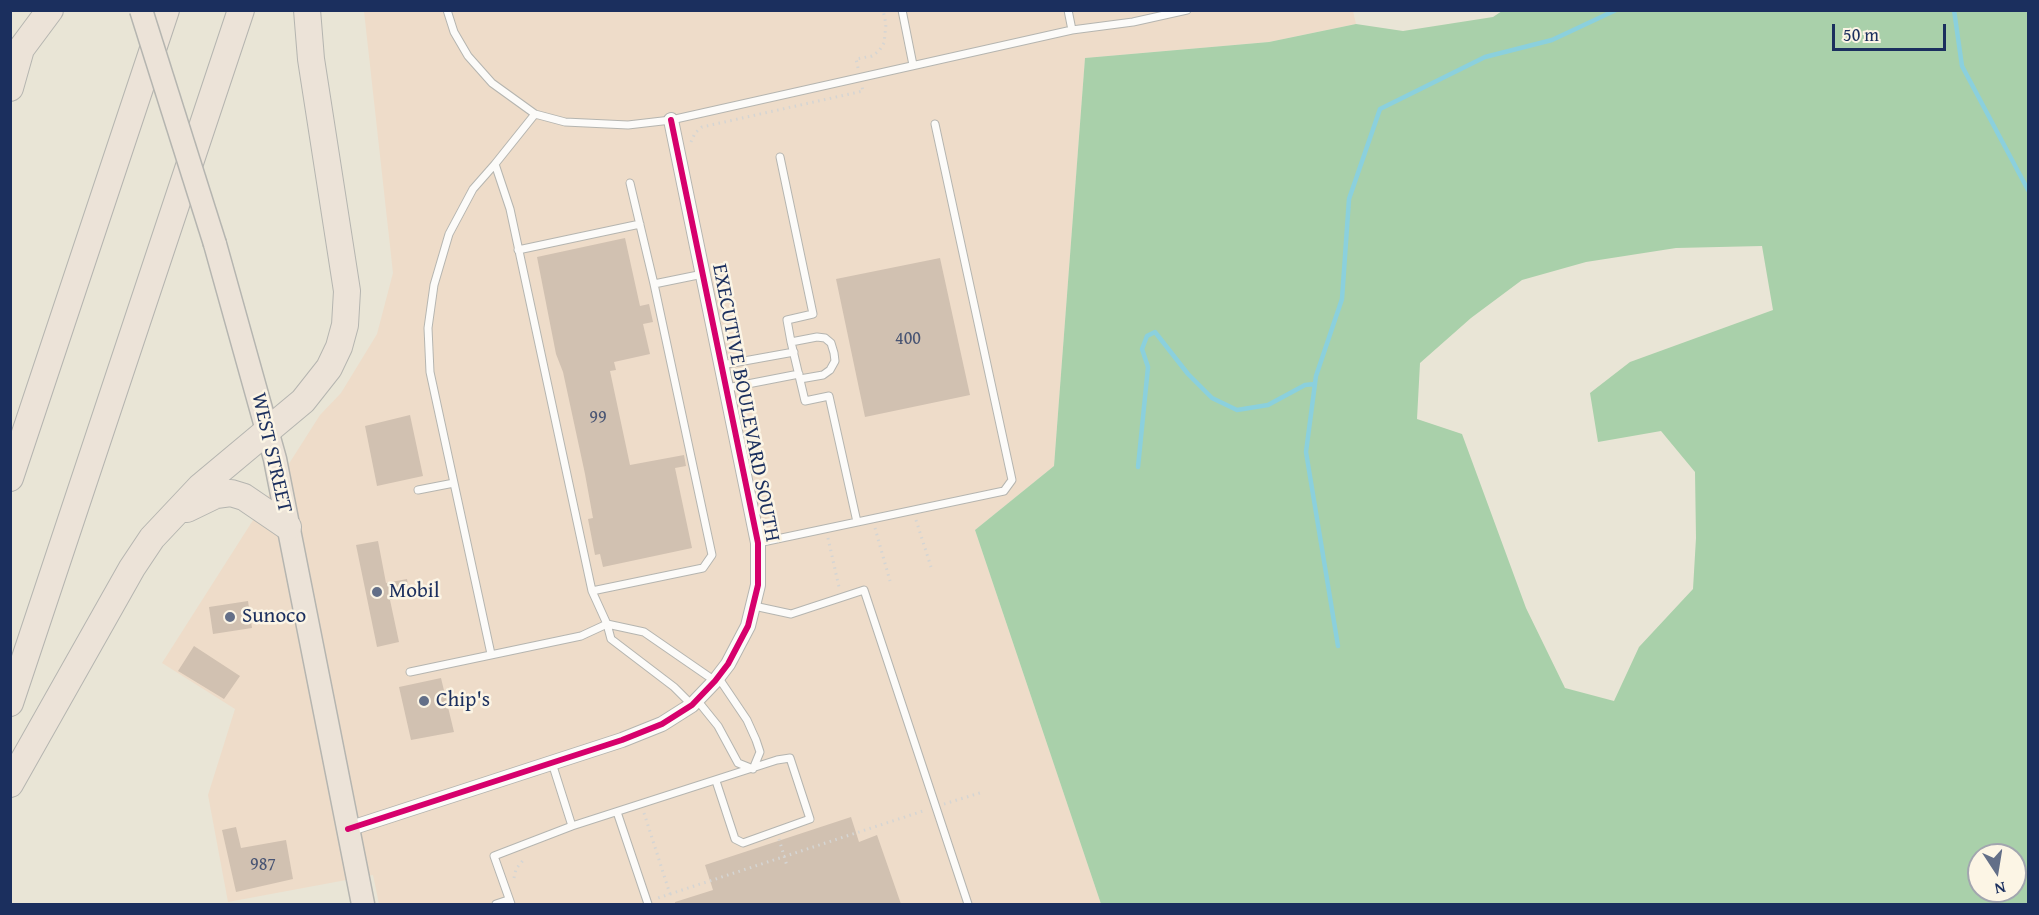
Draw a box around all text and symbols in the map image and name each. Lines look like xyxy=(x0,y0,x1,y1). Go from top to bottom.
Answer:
scale bar xyxy=(1835,12,1949,50)
text: 50 m xyxy=(1843,21,1879,48)
street label: EXECUTIVE BOULEVARD SOUTH xyxy=(706,262,784,544)
house number: 400 xyxy=(895,328,921,350)
street label: WEST STREET xyxy=(245,391,297,515)
house number: 99 xyxy=(589,407,607,429)
place label: Mobil xyxy=(389,579,440,605)
marker: Mobil xyxy=(370,585,384,599)
place label: Sunoco xyxy=(242,604,306,630)
marker: Sunoco xyxy=(223,610,237,624)
place label: Chip's xyxy=(436,688,490,714)
marker: Chip's xyxy=(417,694,431,708)
north arrow xyxy=(1967,843,2027,903)
house number: 987 xyxy=(250,854,276,876)
text: N xyxy=(1993,876,2008,901)

